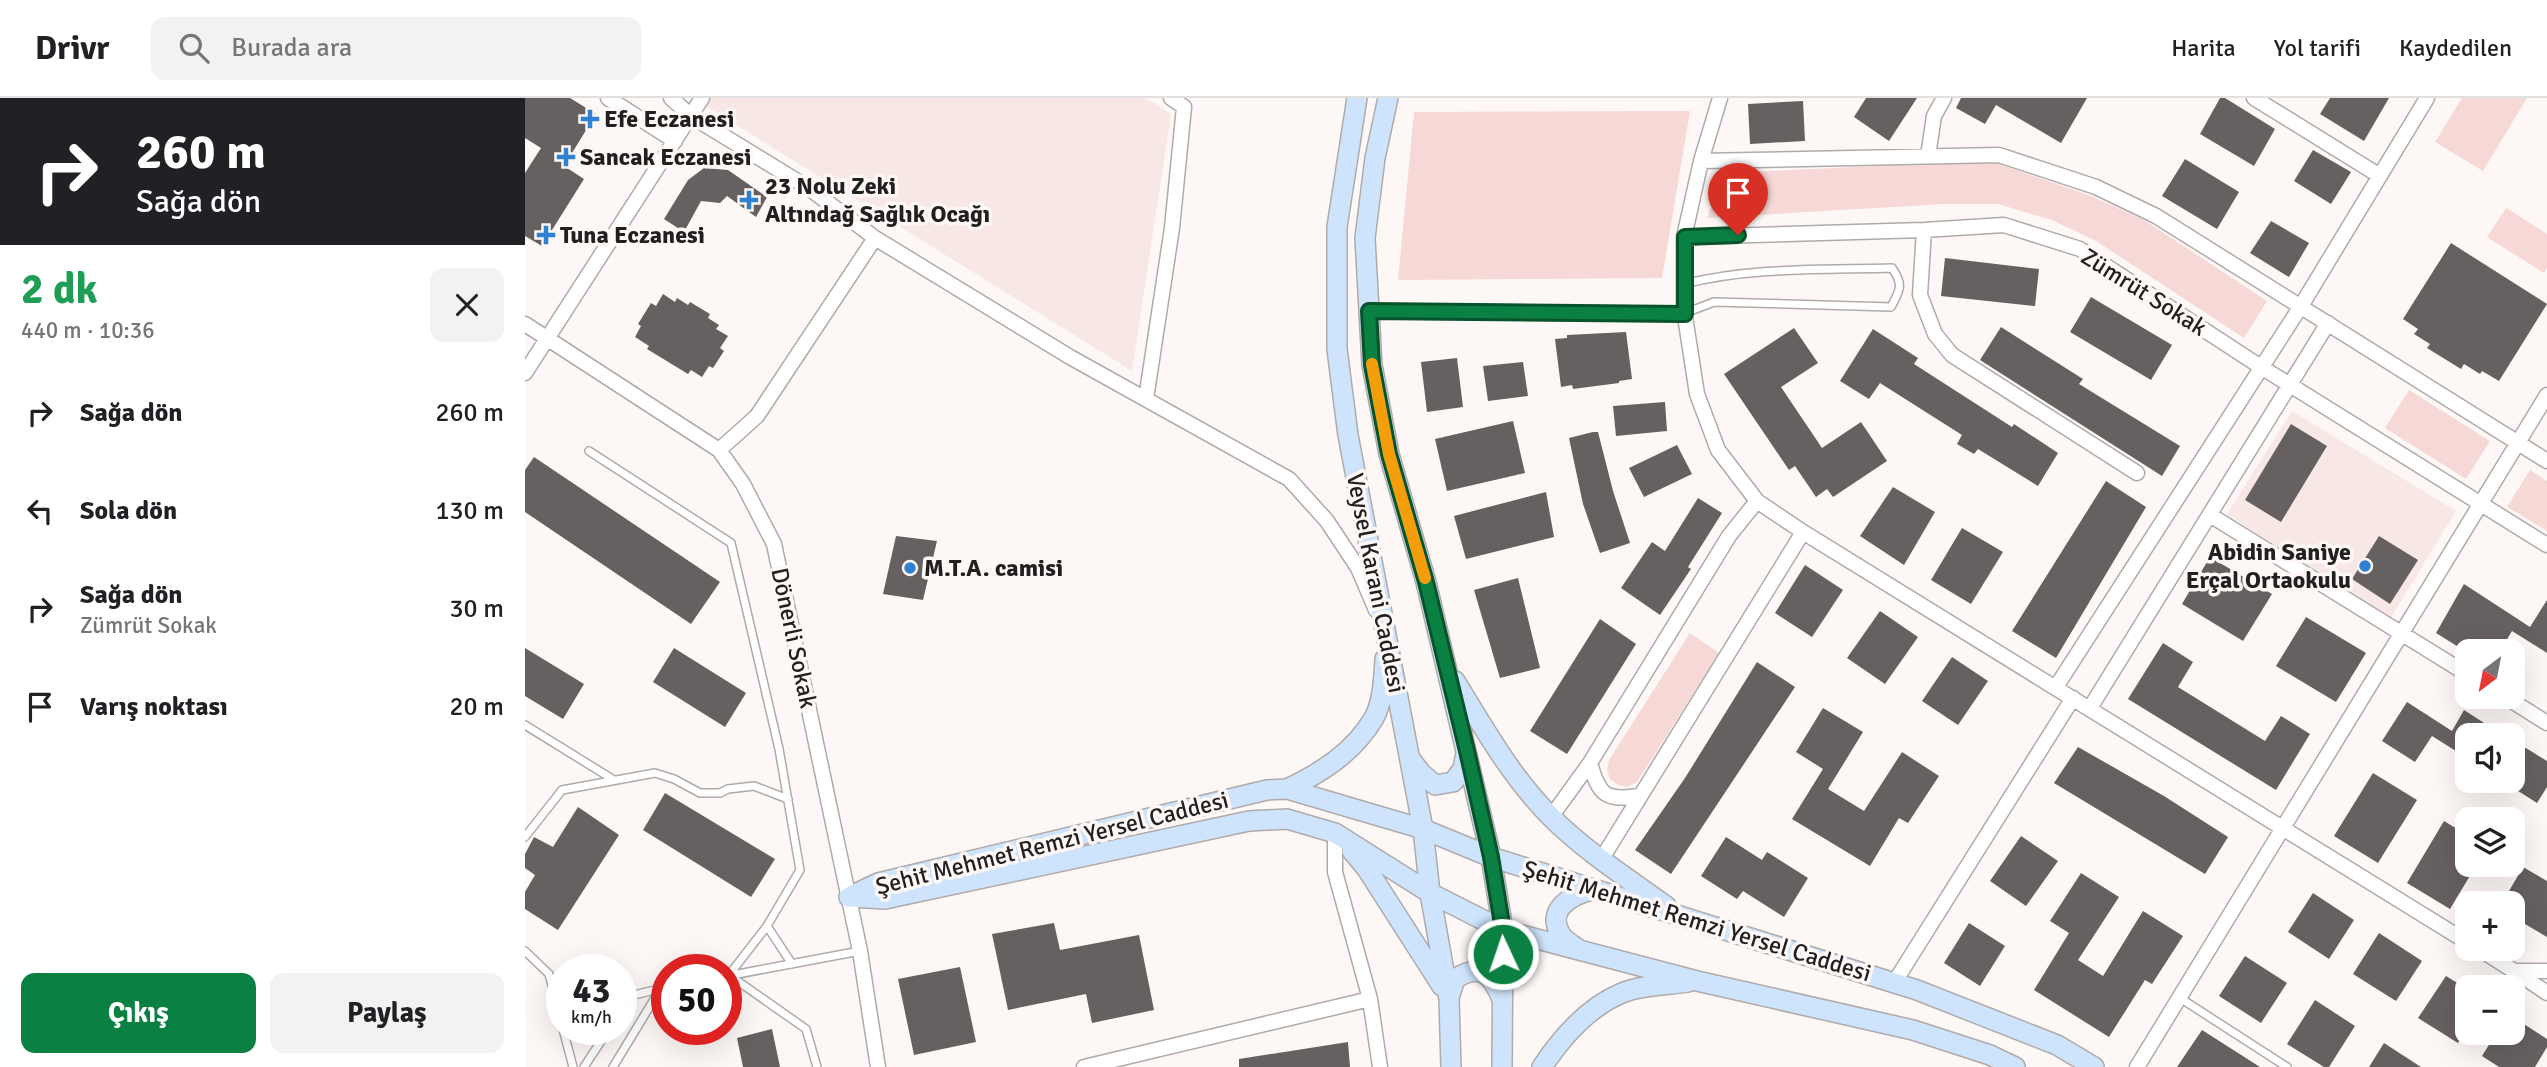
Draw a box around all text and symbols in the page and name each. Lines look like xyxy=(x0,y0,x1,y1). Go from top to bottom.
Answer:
search box xyxy=(151,17,641,80)
text: Drivr xyxy=(35,28,109,69)
icon: search xyxy=(175,29,213,67)
text: Burada ara xyxy=(231,32,352,64)
text: Harita xyxy=(2171,33,2236,63)
text: Yol tarifi xyxy=(2274,33,2361,63)
text: Kaydedilen xyxy=(2399,33,2512,63)
place label: Efe Eczanesi xyxy=(604,104,734,134)
marker: Efe Eczanesi xyxy=(582,111,598,127)
text: 260 m xyxy=(136,122,266,182)
icon: right xyxy=(21,126,112,217)
place label: Sancak Eczanesi xyxy=(580,142,751,172)
marker: Sancak Eczanesi xyxy=(558,149,574,165)
pin xyxy=(1708,163,1768,235)
place label: 23 Nolu Zeki Altındağ Sağlık Ocağı xyxy=(765,171,990,229)
icon: arrive xyxy=(1719,174,1757,212)
text: Sağa dön xyxy=(136,182,261,221)
marker: 23 Nolu Zeki Altındağ Sağlık Ocağı xyxy=(739,190,759,210)
place label: Tuna Eczanesi xyxy=(560,220,705,250)
marker: Tuna Eczanesi xyxy=(538,227,554,243)
street label: Zümrüt Sokak xyxy=(2075,241,2213,343)
text: 2 dk xyxy=(21,264,98,315)
button: close xyxy=(430,268,504,342)
text: 440 m · 10:36 xyxy=(21,316,155,345)
icon: right xyxy=(21,394,59,432)
text: Sağa dön xyxy=(80,397,183,429)
text: 260 m xyxy=(435,397,504,429)
street label: Veysel Karani Caddesi xyxy=(1340,470,1412,696)
icon: left xyxy=(21,492,59,530)
text: Sola dön xyxy=(80,495,177,527)
text: 130 m xyxy=(435,495,504,527)
place label: Abidin Saniye Erçal Ortaokulu xyxy=(2186,537,2351,595)
place label: M.T.A. camisi xyxy=(924,553,1063,583)
marker: Abidin Saniye Erçal Ortaokulu xyxy=(2357,558,2373,574)
marker: M.T.A. camisi xyxy=(902,560,918,576)
street label: Dönerli Sokak xyxy=(764,565,824,711)
text: Sağa dön xyxy=(80,579,183,611)
icon: right xyxy=(21,590,59,628)
text: 30 m xyxy=(449,593,504,625)
text: Zümrüt Sokak xyxy=(80,611,217,640)
north arrow xyxy=(2455,639,2525,709)
map controls xyxy=(2455,639,2525,1045)
icon: arrive xyxy=(21,688,59,726)
text: Varış noktası xyxy=(80,691,228,723)
text: 20 m xyxy=(449,691,504,723)
button: sound xyxy=(2455,723,2525,793)
street label: Şehit Mehmet Remzi Yersel Caddesi xyxy=(872,785,1232,901)
button: layers xyxy=(2455,807,2525,877)
street label: Şehit Mehmet Remzi Yersel Caddesi xyxy=(1519,854,1875,988)
button: + xyxy=(2455,891,2525,961)
position arrow xyxy=(1466,917,1540,991)
speed limit sign: 50 xyxy=(651,954,742,1045)
text: 43 xyxy=(573,969,610,1012)
button: Çıkış xyxy=(21,973,256,1053)
button: Paylaş xyxy=(270,973,504,1053)
button: − xyxy=(2455,975,2525,1045)
text: km/h xyxy=(571,1006,612,1028)

